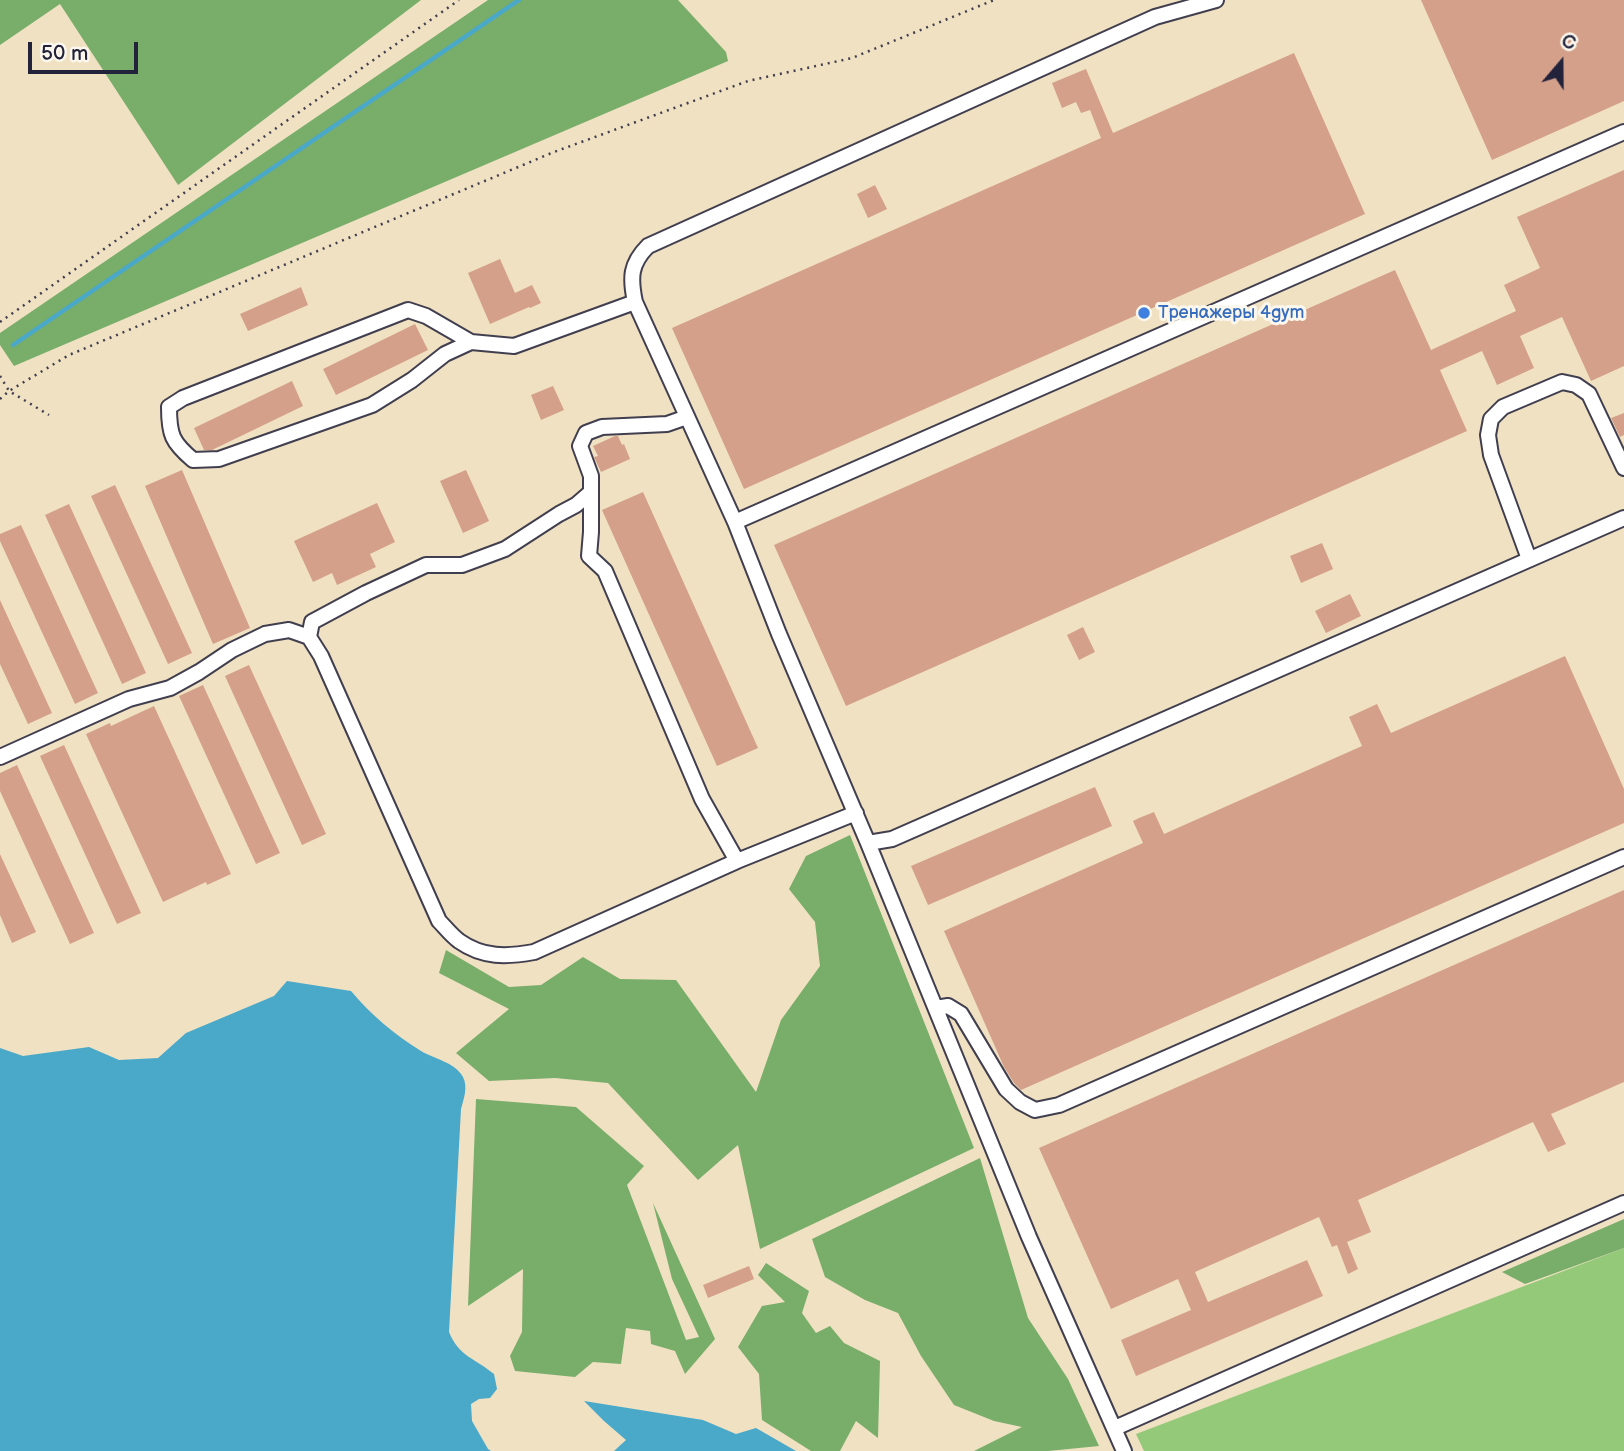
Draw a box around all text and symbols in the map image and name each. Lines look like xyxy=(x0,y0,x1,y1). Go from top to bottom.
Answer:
scale bar xyxy=(32,28,142,72)
north arrow xyxy=(1526,28,1596,98)
text: С xyxy=(1558,30,1578,56)
text: 50 m xyxy=(41,41,88,66)
place label: Тренажеры 4gym xyxy=(1158,302,1304,324)
marker: Тренажеры 4gym xyxy=(1136,305,1152,321)

